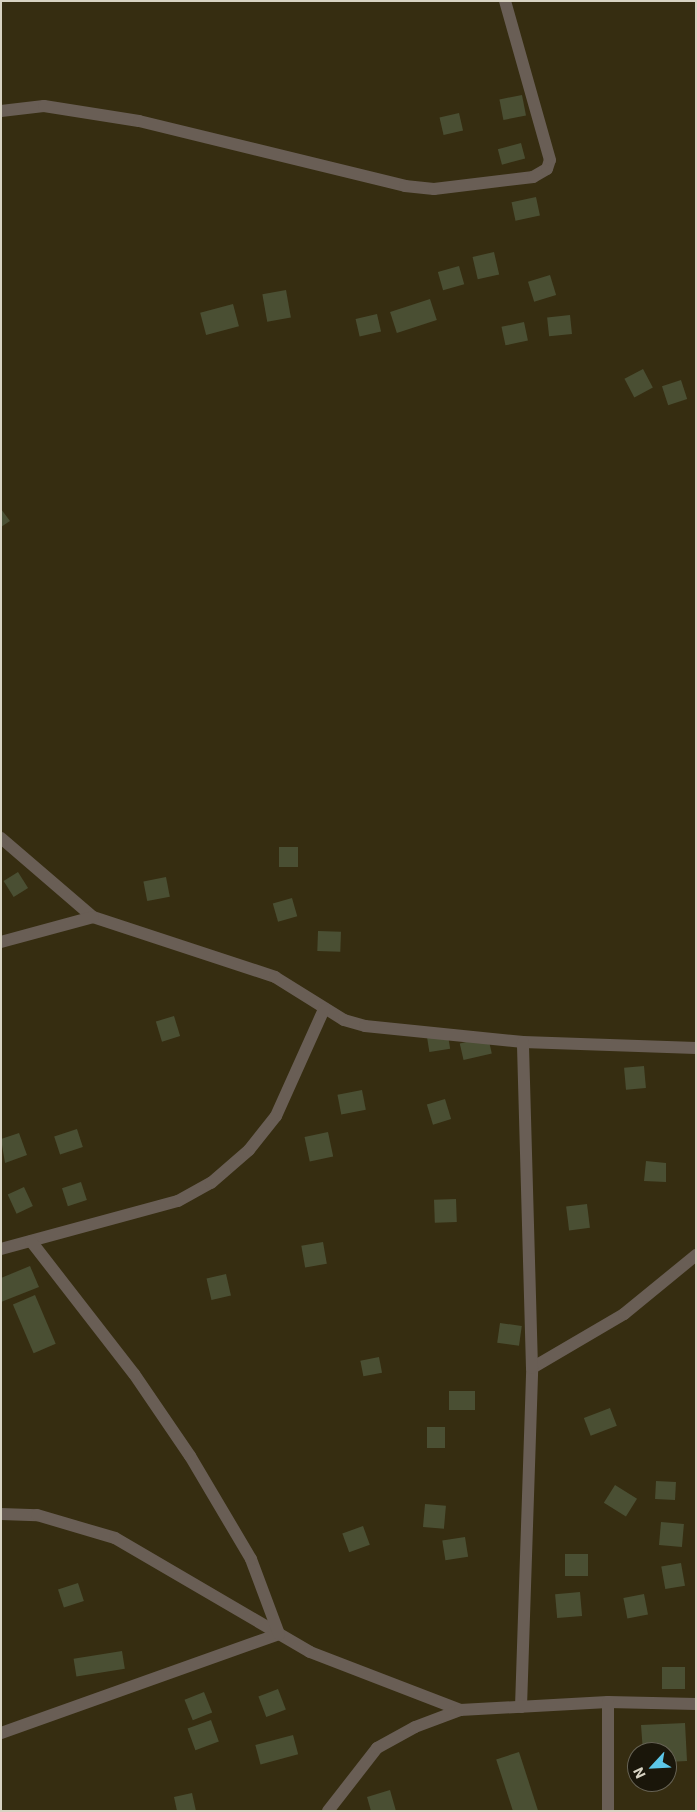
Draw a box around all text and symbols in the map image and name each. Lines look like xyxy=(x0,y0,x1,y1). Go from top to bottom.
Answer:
north arrow xyxy=(627,1742,677,1792)
text: N xyxy=(630,1765,649,1781)

